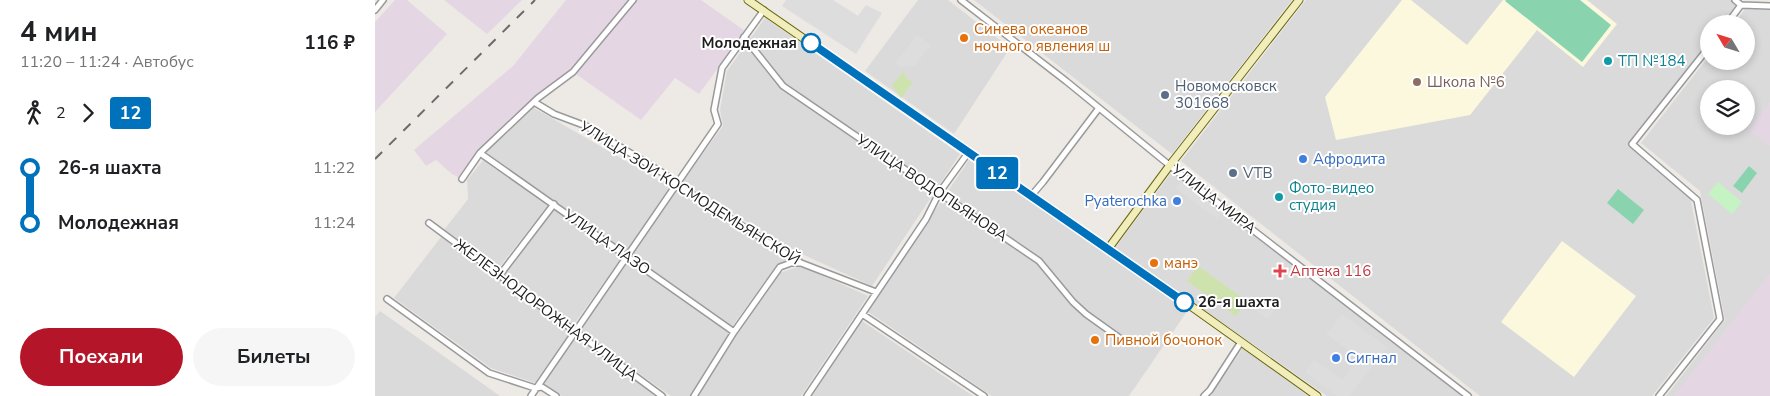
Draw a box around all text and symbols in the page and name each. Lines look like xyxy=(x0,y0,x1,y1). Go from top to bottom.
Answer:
text: 4 мин xyxy=(20,13,97,51)
north arrow xyxy=(1700,15,1755,70)
map controls xyxy=(1700,15,1755,135)
place label: Синева океанов ночного явления ш xyxy=(974,19,1110,56)
text: 116 ₽ xyxy=(304,30,355,56)
marker: Синева океанов ночного явления ш xyxy=(958,32,970,44)
place label: Молодежная xyxy=(702,33,797,53)
marker: Молодежная xyxy=(801,33,821,53)
text: 11:20 – 11:24 · Автобус xyxy=(20,51,194,73)
place label: ТП №184 xyxy=(1618,51,1685,71)
marker: ТП №184 xyxy=(1602,55,1614,67)
place label: Школа №6 xyxy=(1427,72,1505,92)
place label: Новомосковск 301668 xyxy=(1175,76,1277,113)
marker: Школа №6 xyxy=(1411,76,1423,88)
button: layers xyxy=(1700,80,1755,135)
marker: Новомосковск 301668 xyxy=(1159,89,1171,101)
icon: walk xyxy=(20,99,48,127)
icon: forward xyxy=(74,99,102,127)
text: 12 xyxy=(120,101,141,125)
text: 2 xyxy=(56,102,66,124)
street label: УЛИЦА ЗОИ КОСМОДЕМЬЯНСКОЙ xyxy=(575,116,804,269)
street label: УЛИЦА ВОДОПЬЯНОВА xyxy=(852,129,1012,246)
place label: Афродита xyxy=(1313,149,1386,169)
marker: Афродита xyxy=(1297,153,1309,165)
text: 26-я шахта xyxy=(58,155,162,181)
text: 11:22 xyxy=(313,157,355,179)
line badge: 12 xyxy=(975,157,1019,189)
street label: УЛИЦА МИРА xyxy=(1167,159,1260,238)
text: 12 xyxy=(986,161,1008,185)
place label: VTB xyxy=(1242,163,1273,183)
marker: VTB xyxy=(1227,167,1239,179)
place label: Фото-видео студия xyxy=(1289,178,1374,215)
place label: Pyaterochka xyxy=(1084,191,1167,211)
marker: Фото-видео студия xyxy=(1273,191,1285,203)
marker: Pyaterochka xyxy=(1171,195,1183,207)
street label: УЛИЦА ЛАЗО xyxy=(559,204,654,279)
text: Молодежная xyxy=(58,210,179,236)
text: 11:24 xyxy=(313,212,355,234)
street label: ЖЕЛЕЗНОДОРОЖНАЯ УЛИЦА xyxy=(450,234,642,386)
place label: манэ xyxy=(1164,253,1198,273)
marker: манэ xyxy=(1148,257,1160,269)
place label: Аптека 116 xyxy=(1290,261,1371,281)
marker: Аптека 116 xyxy=(1274,265,1286,277)
marker: 26-я шахта xyxy=(1174,292,1194,312)
place label: 26-я шахта xyxy=(1198,292,1280,312)
button: Поехали xyxy=(20,328,183,386)
button: Билеты xyxy=(193,328,355,386)
place label: Пивной бочонок xyxy=(1105,330,1222,350)
marker: Пивной бочонок xyxy=(1089,334,1101,346)
place label: Сигнал xyxy=(1346,348,1397,368)
marker: Сигнал xyxy=(1330,352,1342,364)

